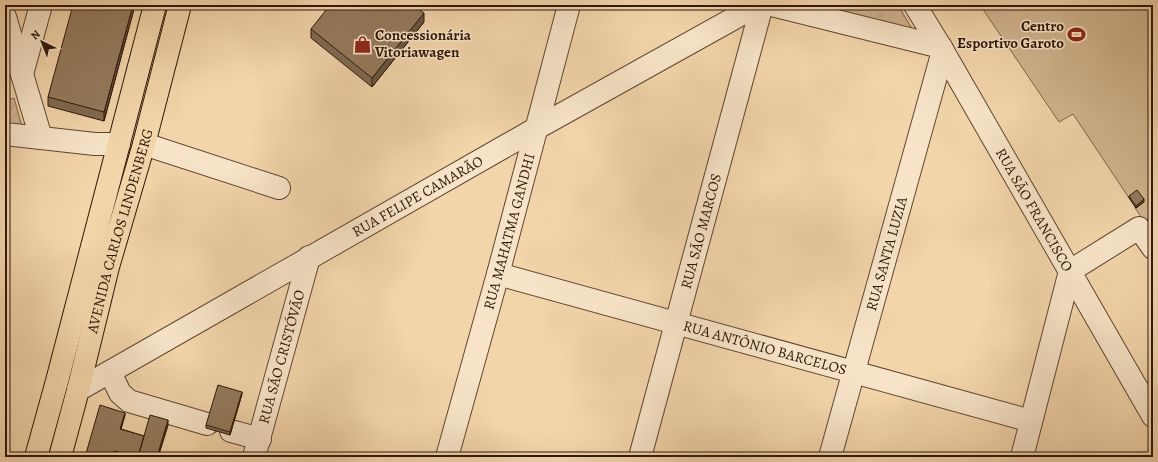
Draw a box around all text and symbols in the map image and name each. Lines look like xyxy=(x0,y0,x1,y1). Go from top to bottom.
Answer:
place label: Centro Esportivo Garoto xyxy=(957,16,1064,53)
north arrow xyxy=(22,22,62,62)
place label: Concessionária Vitoriawagen xyxy=(374,25,472,62)
sports icon: Centro Esportivo Garoto xyxy=(1067,25,1087,45)
text: N xyxy=(27,27,44,43)
shop icon: Concessionária Vitoriawagen xyxy=(352,34,372,54)
street label: AVENIDA CARLOS LINDENBERG xyxy=(82,126,158,336)
street label: RUA SÃO FRANCISCO xyxy=(991,144,1078,275)
street label: RUA FELIPE CAMARÃO xyxy=(348,151,487,242)
street label: RUA MAHATMA GANDHI xyxy=(479,151,539,312)
street label: RUA SÃO MARCOS xyxy=(676,171,726,291)
street label: RUA SANTA LUZIA xyxy=(861,194,912,313)
street label: RUA SÃO CRISTÓVÃO xyxy=(254,287,310,426)
street label: RUA ANTÔNIO BARCELOS xyxy=(681,316,849,380)

